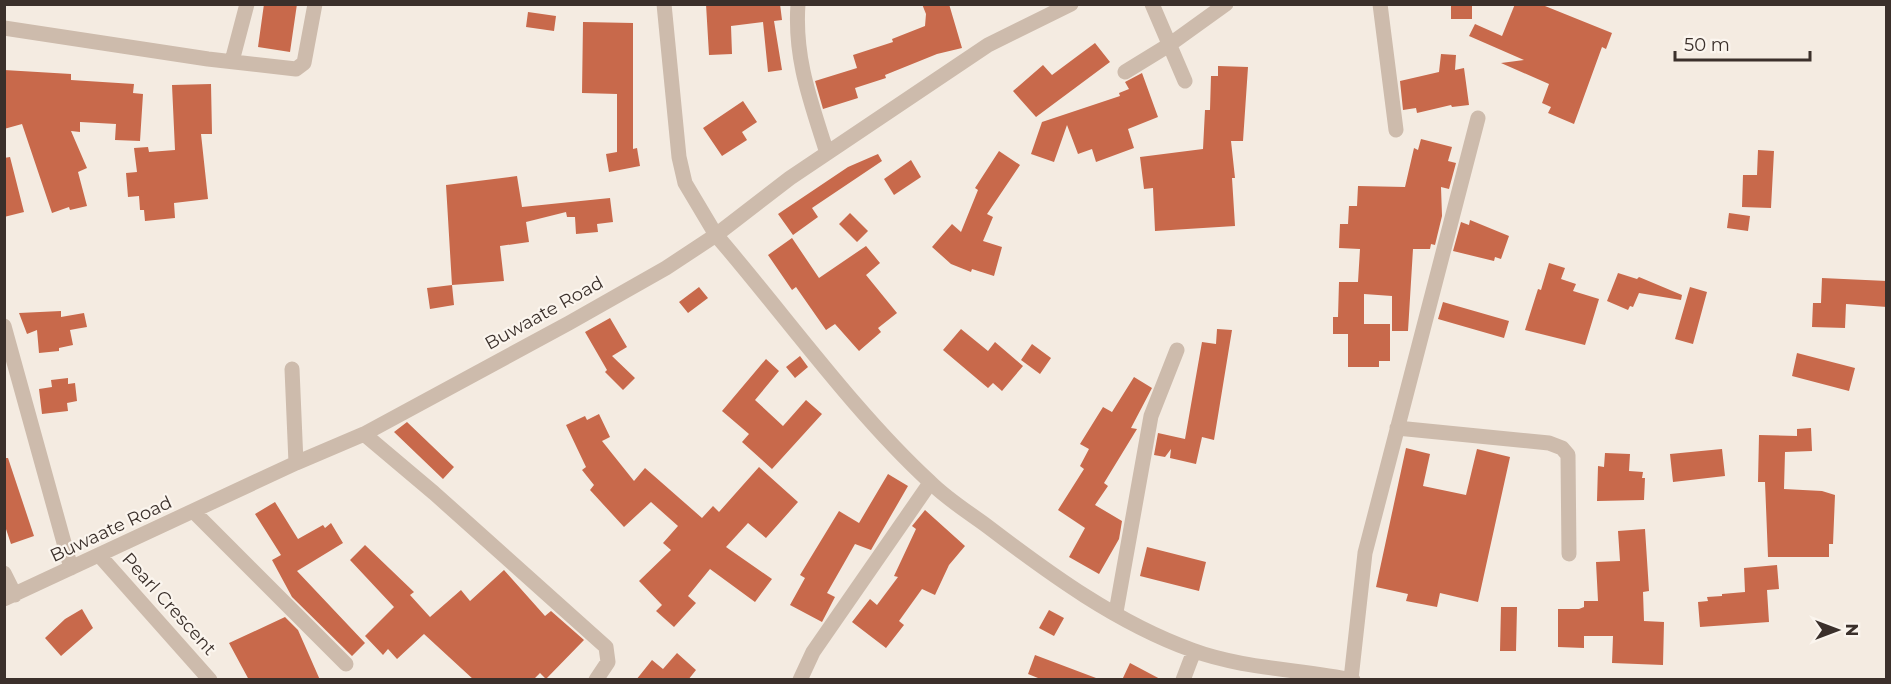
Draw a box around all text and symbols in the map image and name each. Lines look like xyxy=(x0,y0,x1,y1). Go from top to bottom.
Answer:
scale bar xyxy=(1675,24,1810,62)
text: 50 m xyxy=(1684,34,1730,56)
street label: Buwaate Road xyxy=(481,271,607,355)
street label: Buwaate Road xyxy=(47,491,175,567)
street label: Pearl Crescent xyxy=(117,548,221,660)
north arrow xyxy=(1807,600,1867,660)
text: N xyxy=(1842,624,1861,636)

